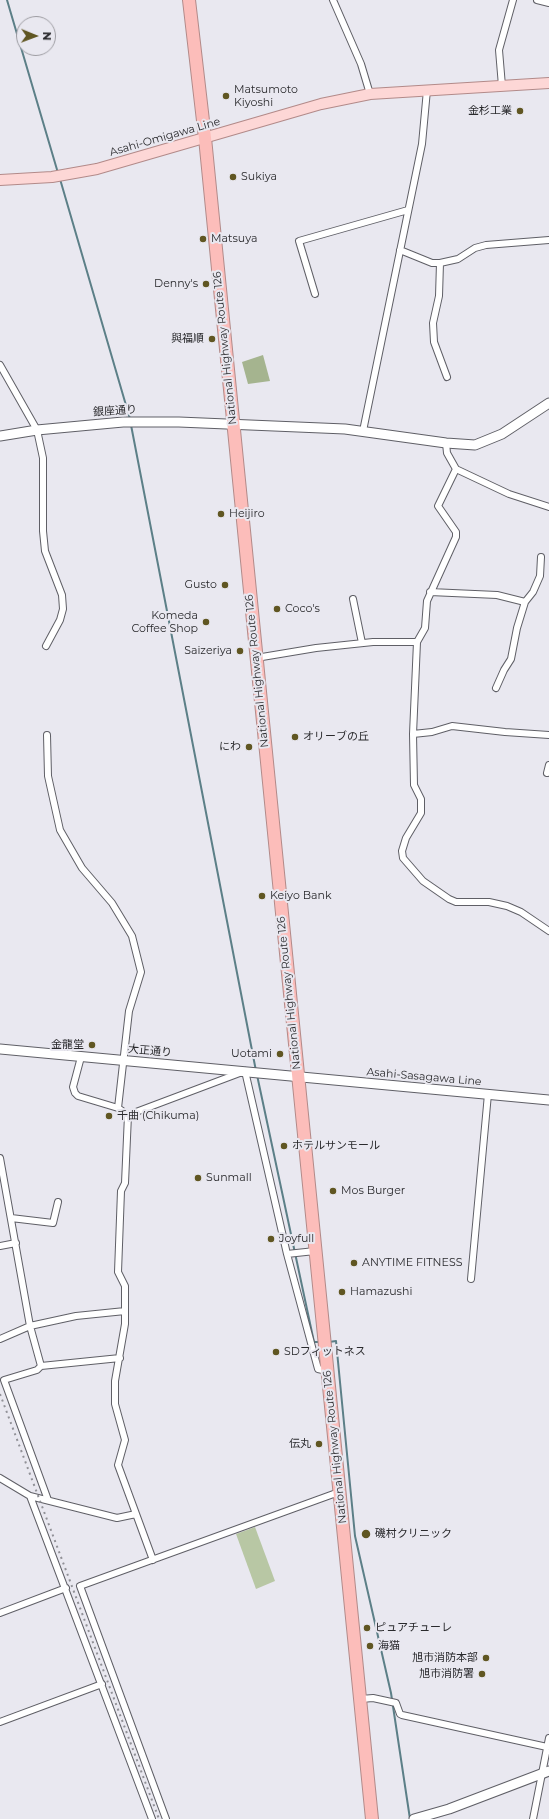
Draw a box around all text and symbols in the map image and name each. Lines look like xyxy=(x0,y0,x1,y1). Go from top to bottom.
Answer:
north arrow xyxy=(16,16,56,56)
text: N xyxy=(40,32,54,41)
place label: Matsumoto Kiyoshi xyxy=(234,83,298,109)
marker: Matsumoto Kiyoshi xyxy=(221,91,231,101)
place label: 金杉工業 xyxy=(468,104,512,118)
marker: 金杉工業 xyxy=(515,106,525,116)
street label: Asahi-Omigawa Line xyxy=(108,115,222,159)
place label: Sukiya xyxy=(241,170,277,184)
marker: Sukiya xyxy=(228,172,238,182)
place label: Matsuya xyxy=(211,232,257,246)
marker: Matsuya xyxy=(198,234,208,244)
street label: National Highway Route 126 xyxy=(210,271,240,425)
place label: Denny's xyxy=(154,277,198,291)
marker: Denny's xyxy=(201,279,211,289)
place label: 與福順 xyxy=(171,332,204,346)
marker: 與福順 xyxy=(207,334,217,344)
street label: 銀座通り xyxy=(93,403,137,419)
place label: Heijiro xyxy=(229,507,265,521)
marker: Heijiro xyxy=(216,509,226,519)
place label: Gusto xyxy=(185,578,217,592)
marker: Gusto xyxy=(220,580,230,590)
street label: National Highway Route 126 xyxy=(242,594,272,748)
place label: Coco's xyxy=(285,602,320,616)
marker: Coco's xyxy=(272,604,282,614)
place label: Komeda Coffee Shop xyxy=(131,609,198,635)
marker: Komeda Coffee Shop xyxy=(201,617,211,627)
place label: Saizeriya xyxy=(184,644,232,658)
marker: Saizeriya xyxy=(235,646,245,656)
place label: オリーブの丘 xyxy=(303,730,369,744)
marker: オリーブの丘 xyxy=(290,732,300,742)
place label: にわ xyxy=(219,740,241,754)
marker: にわ xyxy=(244,742,254,752)
place label: Keiyo Bank xyxy=(270,889,331,903)
marker: Keiyo Bank xyxy=(257,891,267,901)
street label: National Highway Route 126 xyxy=(274,916,304,1070)
place label: 金龍堂 xyxy=(51,1038,84,1052)
marker: 金龍堂 xyxy=(87,1040,97,1050)
street label: 大正通り xyxy=(128,1043,172,1059)
place label: Uotami xyxy=(231,1047,272,1061)
marker: Uotami xyxy=(275,1049,285,1059)
street label: Asahi-Sasagawa Line xyxy=(366,1065,482,1089)
place label: 千曲 (Chikuma) xyxy=(117,1109,199,1123)
marker: 千曲 (Chikuma) xyxy=(104,1111,114,1121)
place label: ホテルサンモール xyxy=(292,1139,380,1153)
marker: ホテルサンモール xyxy=(279,1141,289,1151)
place label: Sunmall xyxy=(206,1171,252,1185)
marker: Sunmall xyxy=(193,1173,203,1183)
place label: Mos Burger xyxy=(341,1184,405,1198)
marker: Mos Burger xyxy=(328,1186,338,1196)
place label: Joyfull xyxy=(279,1232,314,1246)
marker: Joyfull xyxy=(266,1234,276,1244)
place label: ANYTIME FITNESS xyxy=(362,1256,462,1270)
marker: ANYTIME FITNESS xyxy=(349,1258,359,1268)
place label: Hamazushi xyxy=(350,1285,412,1299)
marker: Hamazushi xyxy=(337,1287,347,1297)
place label: SDフィットネス xyxy=(284,1345,366,1359)
marker: SDフィットネス xyxy=(271,1347,281,1357)
street label: National Highway Route 126 xyxy=(320,1370,350,1524)
place label: 伝丸 xyxy=(289,1437,311,1451)
marker: 伝丸 xyxy=(314,1439,324,1449)
place label: 磯村クリニック xyxy=(375,1527,452,1541)
marker: 磯村クリニック xyxy=(360,1528,372,1540)
place label: ピュアチューレ xyxy=(375,1621,452,1635)
marker: ピュアチューレ xyxy=(362,1623,372,1633)
place label: 海猫 xyxy=(378,1639,400,1653)
marker: 海猫 xyxy=(365,1641,375,1651)
place label: 旭市消防本部 xyxy=(412,1651,478,1665)
marker: 旭市消防本部 xyxy=(481,1653,491,1663)
place label: 旭市消防署 xyxy=(419,1667,474,1681)
marker: 旭市消防署 xyxy=(477,1669,487,1679)

